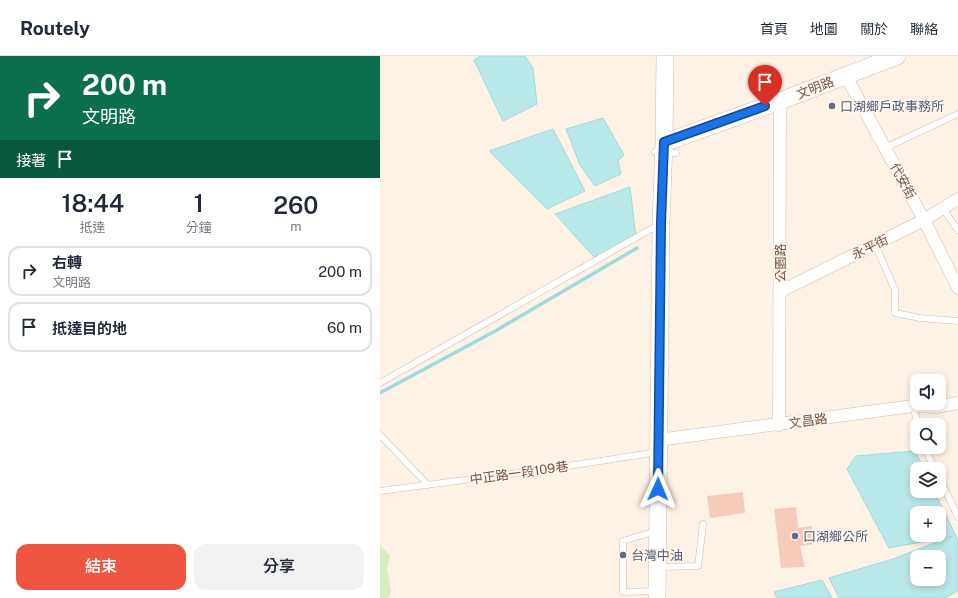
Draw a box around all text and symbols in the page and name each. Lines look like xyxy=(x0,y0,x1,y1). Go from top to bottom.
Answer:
text: Routely xyxy=(20,17,90,39)
text: 首頁 xyxy=(760,21,788,37)
text: 地圖 xyxy=(810,21,838,37)
text: 關於 xyxy=(860,21,888,37)
text: 聯絡 xyxy=(910,21,938,37)
pin xyxy=(748,65,782,106)
text: 200 m xyxy=(82,68,167,101)
icon: arrive xyxy=(754,71,776,93)
icon: right xyxy=(16,72,68,124)
street label: 文明路 xyxy=(794,74,836,102)
place label: 口湖鄉戶政事務所 xyxy=(840,99,944,114)
marker: 口湖鄉戶政事務所 xyxy=(827,101,837,111)
text: 文明路 xyxy=(82,106,136,127)
icon: arrive xyxy=(54,148,76,170)
text: 接著 xyxy=(16,152,46,169)
street label: 代安街 xyxy=(887,160,919,202)
text: 18:44 xyxy=(62,189,124,217)
text: 1 xyxy=(194,189,204,217)
text: 260 xyxy=(273,191,318,219)
text: m xyxy=(290,219,301,234)
text: 抵達 xyxy=(80,220,106,235)
text: 分鐘 xyxy=(186,220,212,235)
street label: 永平街 xyxy=(849,232,891,262)
street label: 公園路 xyxy=(773,243,788,283)
text: 右轉 xyxy=(52,254,82,271)
icon: right xyxy=(18,260,40,282)
text: 200 m xyxy=(318,263,362,280)
text: 文明路 xyxy=(52,275,91,290)
icon: arrive xyxy=(18,316,40,338)
text: 60 m xyxy=(327,319,362,336)
text: 抵達目的地 xyxy=(52,320,127,337)
map controls xyxy=(910,374,946,586)
button: sound xyxy=(910,374,946,410)
street label: 文昌路 xyxy=(788,411,828,431)
button: search xyxy=(910,418,946,454)
street label: 中正路一段109巷 xyxy=(469,459,569,487)
button: layers xyxy=(910,462,946,498)
position arrow xyxy=(637,468,679,510)
button: + xyxy=(910,506,946,542)
place label: 口湖鄉公所 xyxy=(803,529,868,544)
marker: 口湖鄉公所 xyxy=(790,531,800,541)
button: 結束 xyxy=(16,544,186,590)
button: 分享 xyxy=(194,544,364,590)
place label: 台灣中油 xyxy=(631,548,683,563)
marker: 台灣中油 xyxy=(618,550,628,560)
button: − xyxy=(910,550,946,586)

